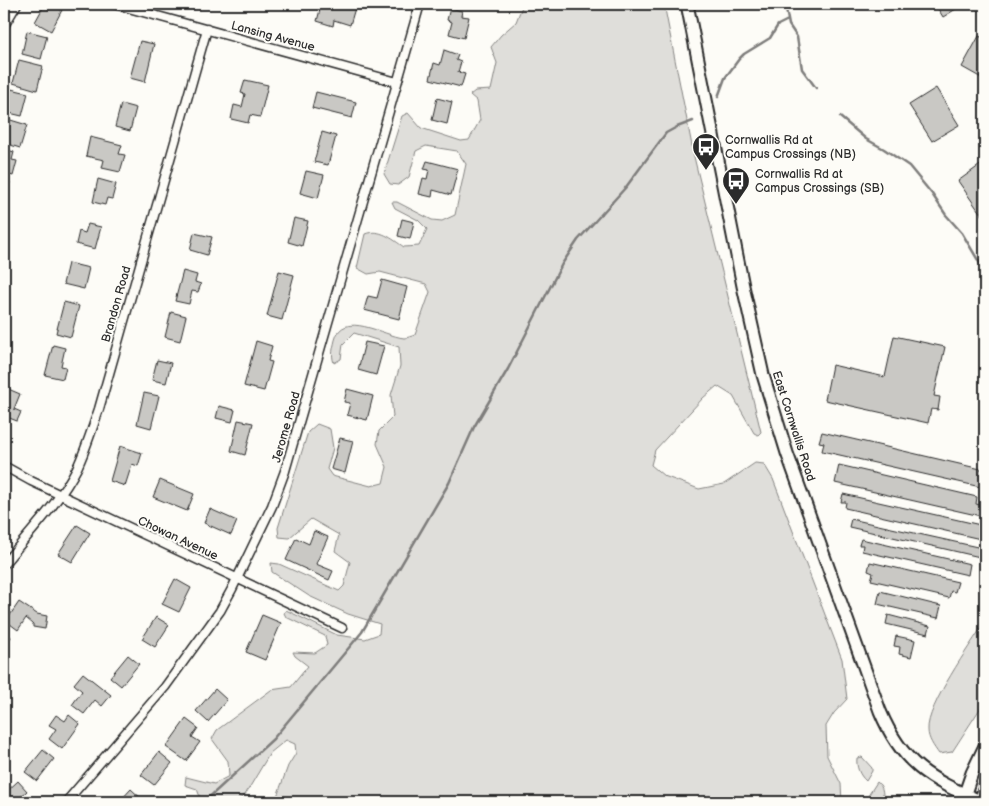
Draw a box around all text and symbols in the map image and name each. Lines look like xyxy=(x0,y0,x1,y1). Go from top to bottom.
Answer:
street label: Lansing Avenue xyxy=(229,18,316,55)
bus stop icon: Cornwallis Rd at Campus Crossings (NB) xyxy=(691,132,721,171)
place label: Cornwallis Rd at Campus Crossings (NB) xyxy=(725,133,856,162)
bus stop icon: Cornwallis Rd at Campus Crossings (SB) xyxy=(721,166,751,205)
place label: Cornwallis Rd at Campus Crossings (SB) xyxy=(755,167,884,196)
street label: Brandon Road xyxy=(98,264,135,344)
street label: East Cornwallis Road xyxy=(769,369,818,483)
street label: Jerome Road xyxy=(269,390,304,464)
street label: Chowan Avenue xyxy=(135,513,220,564)

